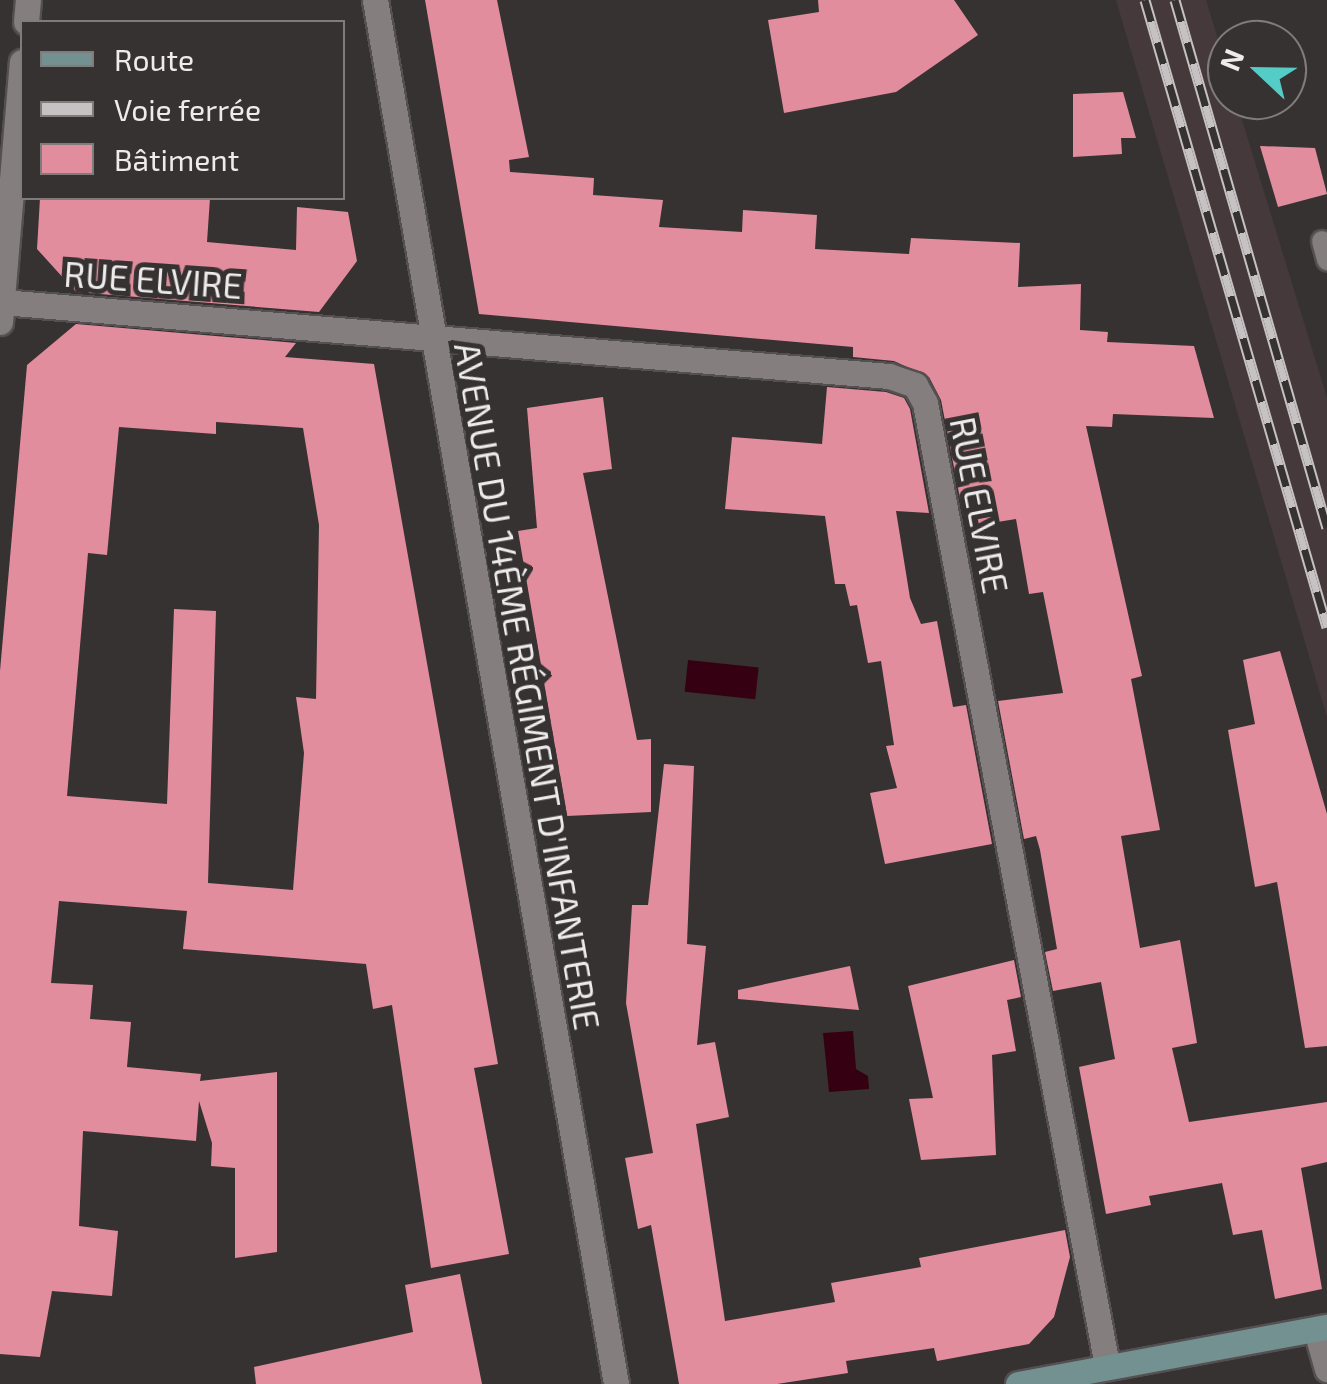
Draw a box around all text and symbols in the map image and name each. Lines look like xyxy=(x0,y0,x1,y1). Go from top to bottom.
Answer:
legend xyxy=(20,20,345,200)
north arrow xyxy=(1207,20,1307,120)
text: Route xyxy=(114,41,194,77)
text: N xyxy=(1211,44,1251,75)
text: Voie ferrée xyxy=(114,91,261,127)
text: Bâtiment xyxy=(114,141,239,177)
street label: RUE ELVIRE xyxy=(62,252,244,306)
street label: AVENUE DU 14ÈME RÉGIMENT D'INFANTERIE xyxy=(447,339,609,1033)
street label: RUE ELVIRE xyxy=(942,413,1018,597)

